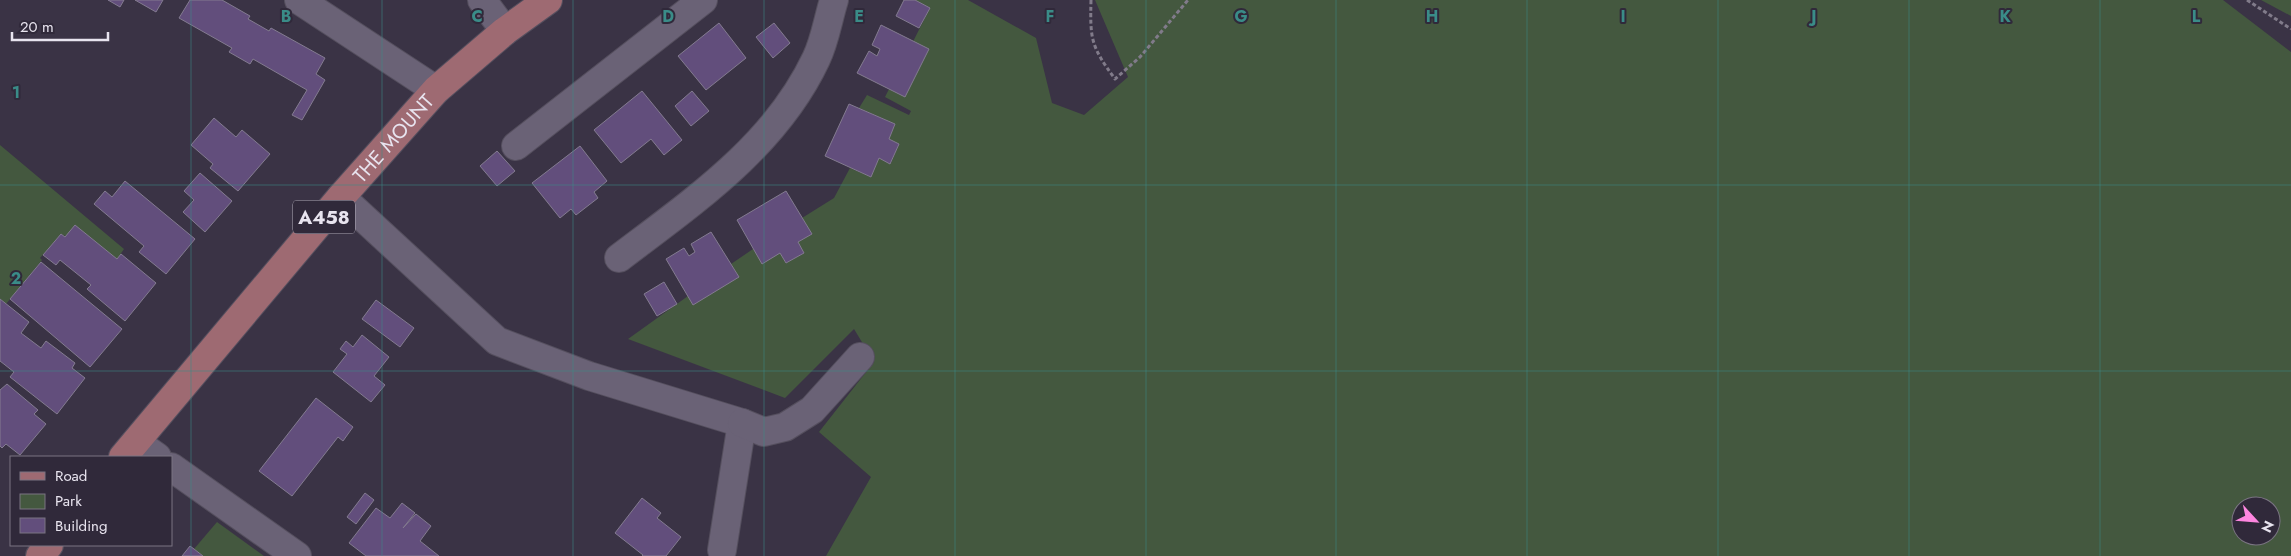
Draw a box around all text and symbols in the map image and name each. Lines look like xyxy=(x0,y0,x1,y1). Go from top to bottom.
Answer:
text: B xyxy=(281,5,291,28)
text: C xyxy=(471,5,483,28)
text: D xyxy=(662,5,674,28)
text: E xyxy=(854,5,864,28)
text: F xyxy=(1046,5,1054,28)
text: G xyxy=(1234,5,1248,28)
text: H xyxy=(1426,5,1438,28)
text: I xyxy=(1620,5,1626,28)
text: J xyxy=(1808,5,1817,28)
text: K xyxy=(1999,5,2011,28)
text: L xyxy=(2192,5,2201,28)
scale bar xyxy=(12,10,109,42)
text: 20 m xyxy=(20,16,54,38)
text: 1 xyxy=(12,81,20,104)
street label: THE MOUNT xyxy=(346,87,441,189)
road number: A458 xyxy=(293,200,355,233)
text: 2 xyxy=(11,267,21,290)
legend xyxy=(10,456,172,546)
text: Road xyxy=(55,465,87,487)
text: Park xyxy=(55,490,82,512)
north arrow xyxy=(2231,496,2281,546)
text: Building xyxy=(55,515,107,537)
text: N xyxy=(2256,517,2279,536)

